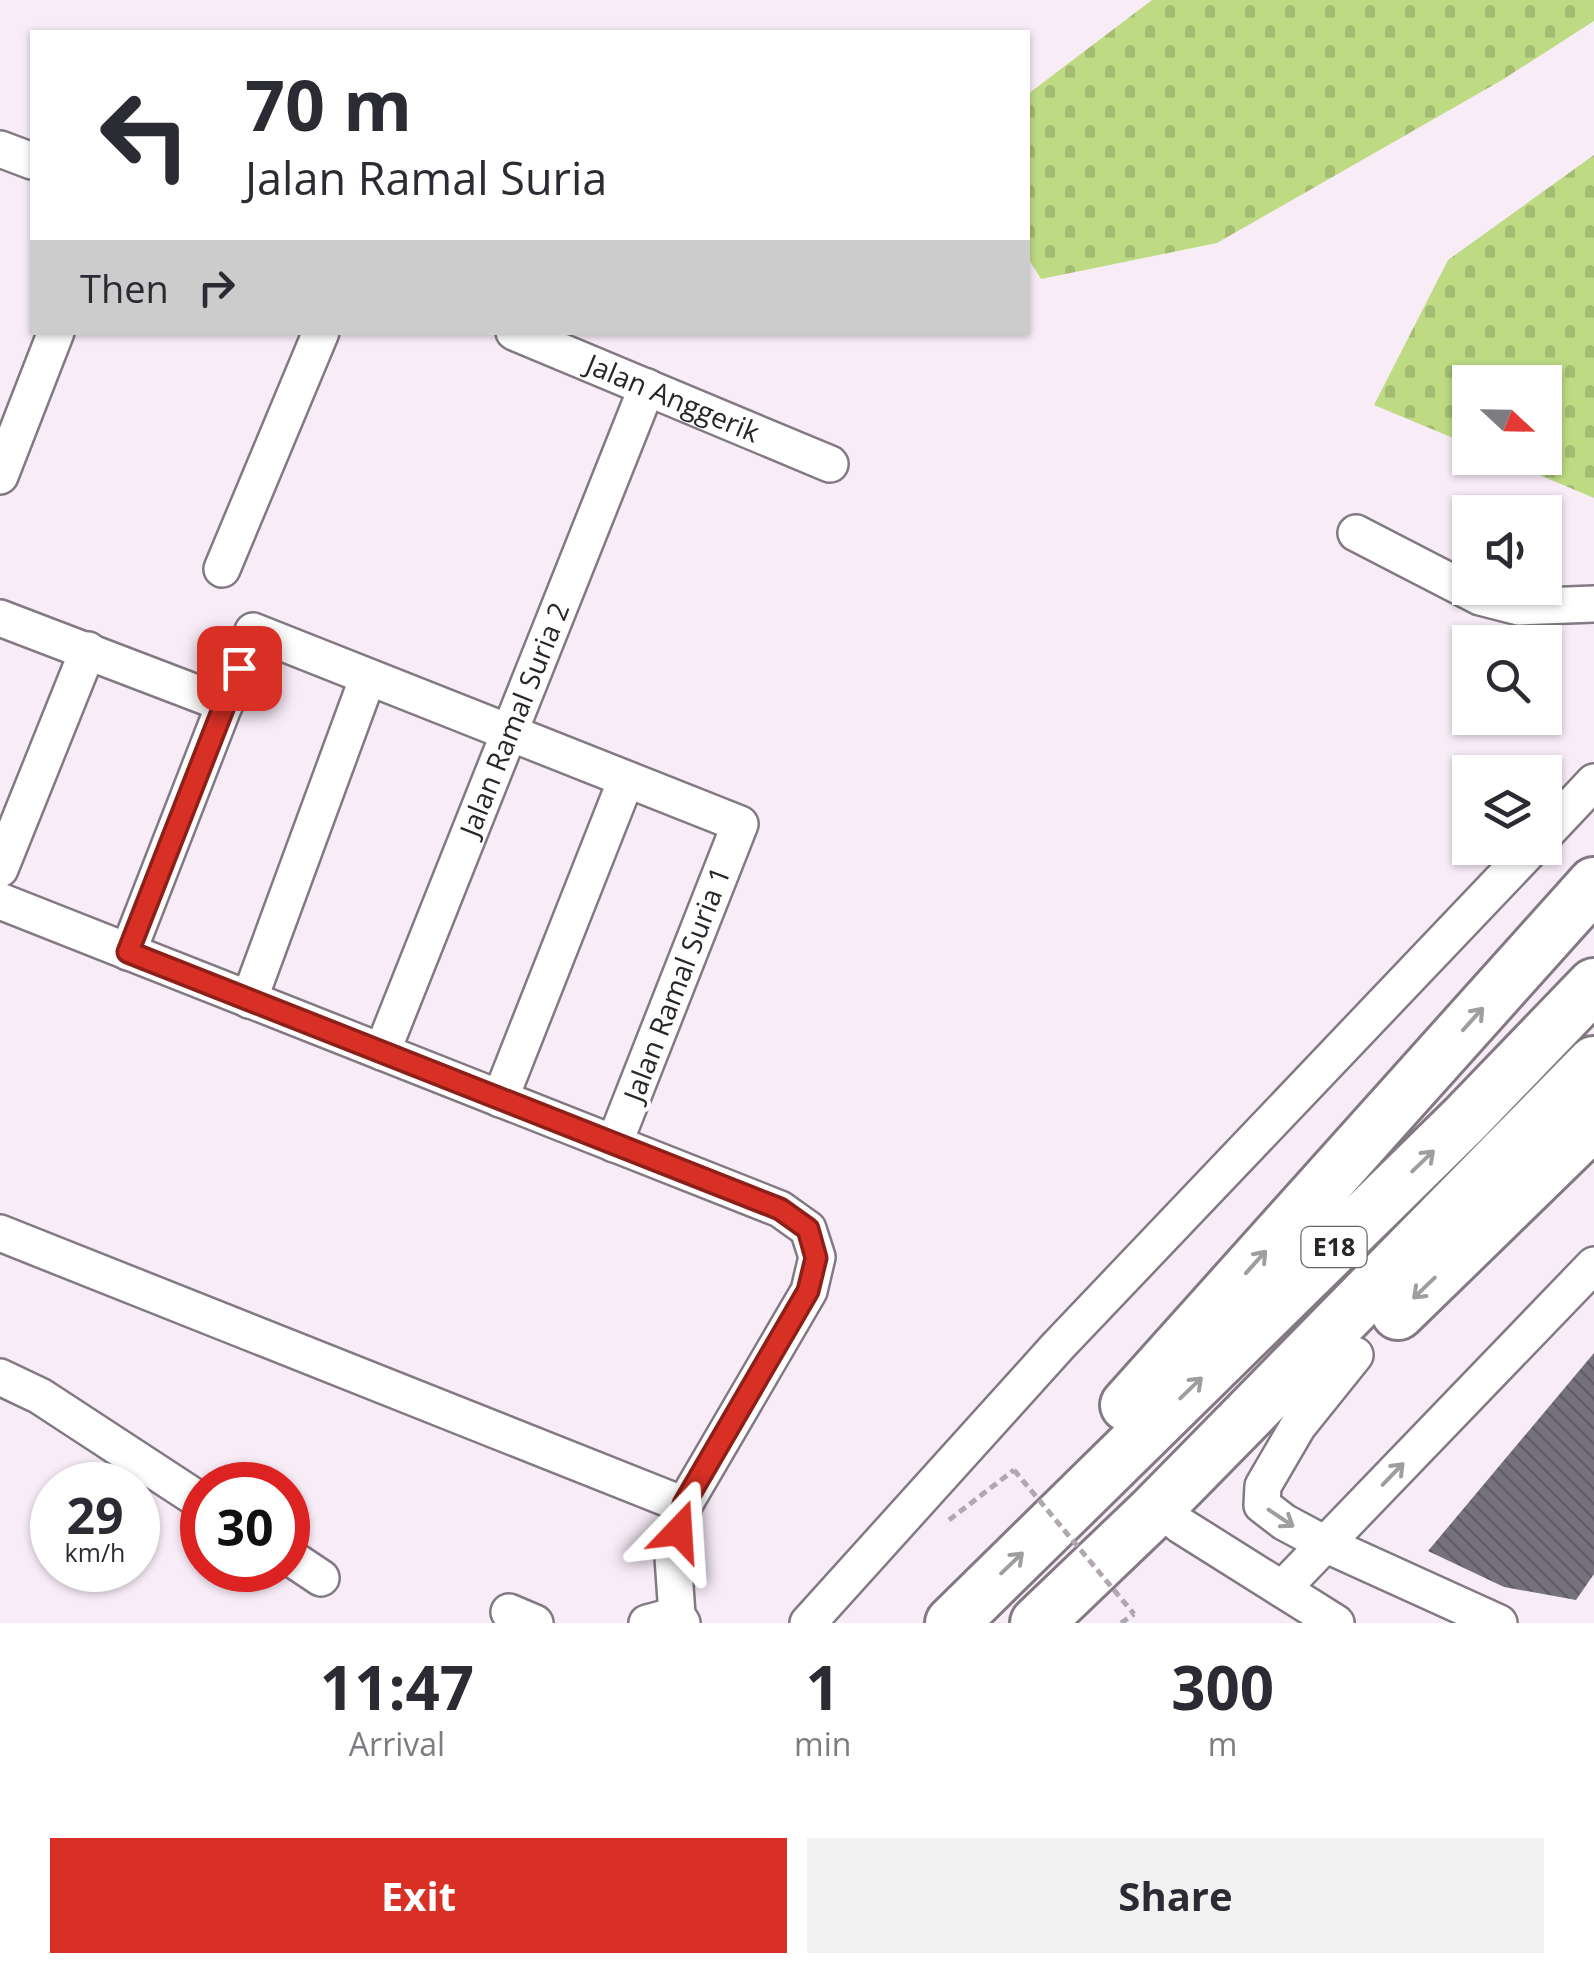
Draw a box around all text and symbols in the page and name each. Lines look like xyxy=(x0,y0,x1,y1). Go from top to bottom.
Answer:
text: 70 m xyxy=(245,56,412,152)
icon: left xyxy=(80,70,210,200)
text: Jalan Ramal Suria xyxy=(245,147,607,208)
icon: right xyxy=(189,260,244,315)
text: Then xyxy=(80,262,169,314)
street label: Jalan Anggerik xyxy=(578,343,766,451)
north arrow xyxy=(1452,365,1562,475)
map controls xyxy=(1452,365,1562,865)
button: sound xyxy=(1452,495,1562,605)
street label: Jalan Ramal Suria 2 xyxy=(449,596,577,844)
button: search xyxy=(1452,625,1562,735)
pin xyxy=(197,626,282,711)
icon: arrive xyxy=(212,641,267,696)
button: layers xyxy=(1452,755,1562,865)
street label: Jalan Ramal Suria 1 xyxy=(613,861,738,1109)
one-way arrow xyxy=(1461,1007,1484,1033)
one-way arrow xyxy=(1410,1149,1434,1173)
road number: E18 xyxy=(1302,1227,1366,1267)
one-way arrow xyxy=(1245,1250,1268,1275)
one-way arrow xyxy=(1412,1276,1436,1300)
one-way arrow xyxy=(1178,1377,1202,1401)
speed limit sign: 30 xyxy=(180,1462,310,1592)
one-way arrow xyxy=(1381,1462,1405,1486)
position arrow xyxy=(627,1479,731,1583)
text: 29 xyxy=(66,1481,124,1549)
one-way arrow xyxy=(1266,1507,1294,1528)
text: km/h xyxy=(65,1535,125,1569)
one-way arrow xyxy=(1000,1551,1024,1575)
text: 11:47 xyxy=(320,1646,474,1728)
text: 1 xyxy=(806,1646,840,1728)
text: 300 xyxy=(1171,1646,1274,1728)
text: Arrival xyxy=(349,1722,445,1765)
text: min xyxy=(794,1722,851,1765)
text: m xyxy=(1208,1722,1237,1765)
button: Exit xyxy=(50,1838,787,1953)
button: Share xyxy=(807,1838,1544,1953)

